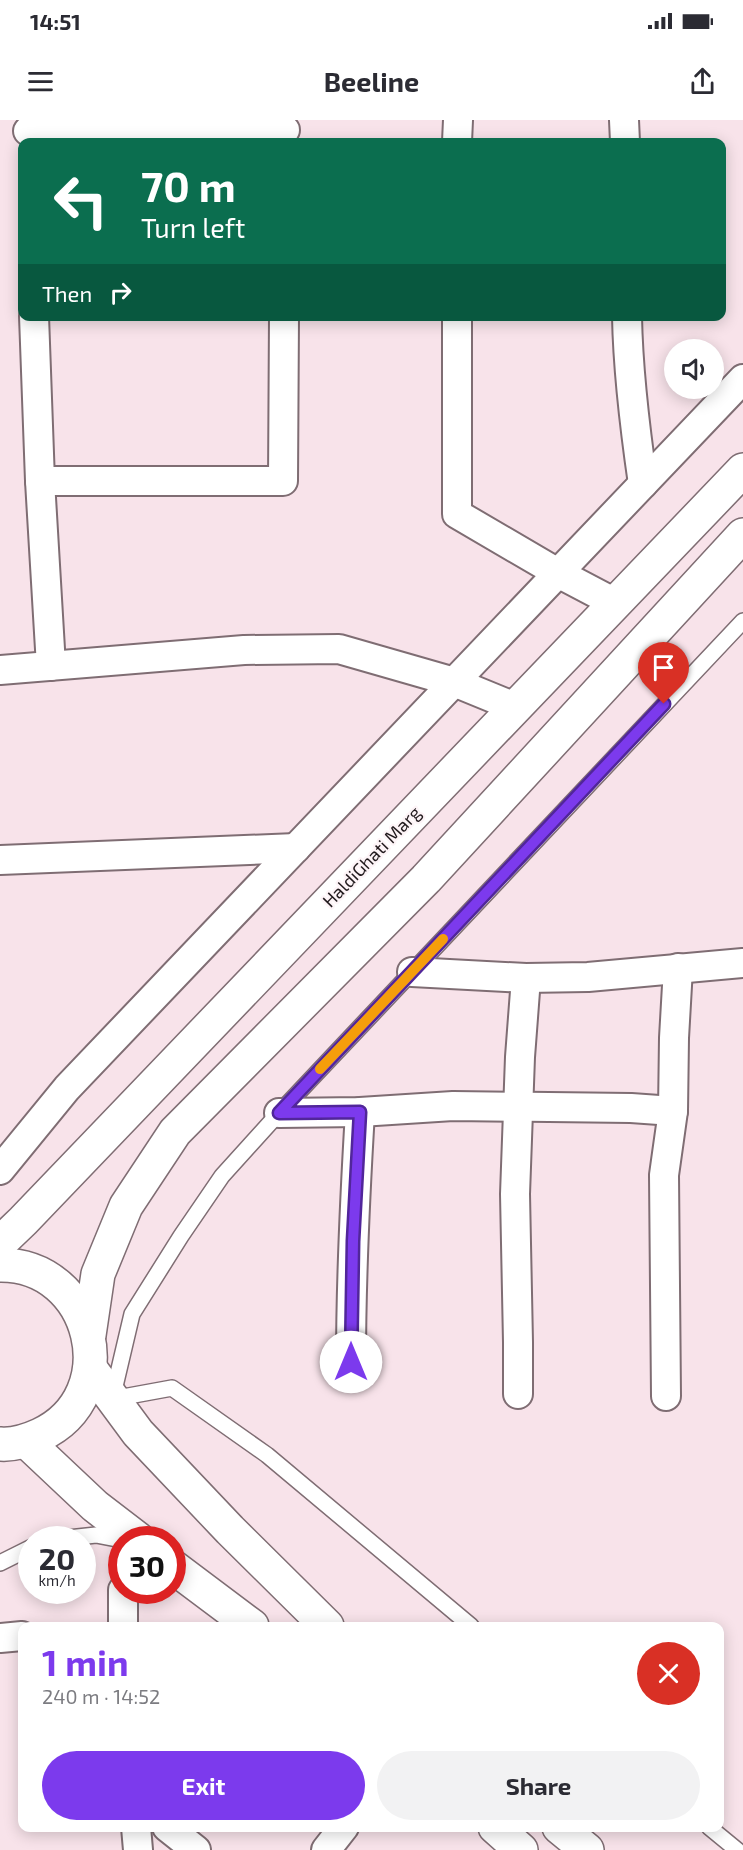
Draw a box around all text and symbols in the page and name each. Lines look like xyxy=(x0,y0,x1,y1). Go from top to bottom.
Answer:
text: 14:51 xyxy=(30,8,81,34)
icon: menu xyxy=(24,65,57,98)
text: Beeline xyxy=(324,65,419,97)
icon: share xyxy=(686,65,719,98)
text: 70 m xyxy=(141,160,236,210)
icon: left xyxy=(42,162,120,240)
text: Turn left xyxy=(141,211,245,243)
icon: right xyxy=(104,276,137,309)
text: Then xyxy=(42,280,92,306)
map controls xyxy=(664,339,724,399)
button: sound xyxy=(664,339,724,399)
pin xyxy=(638,642,689,704)
icon: arrive xyxy=(647,651,680,684)
street label: HaldiGhati Marg xyxy=(318,801,425,911)
position arrow xyxy=(319,1330,383,1394)
speed limit sign: 30 xyxy=(108,1526,186,1604)
text: 20 xyxy=(39,1540,75,1576)
text: km/h xyxy=(38,1571,76,1589)
text: 1 min xyxy=(42,1640,129,1683)
button: close xyxy=(637,1642,700,1705)
text: 240 m · 14:52 xyxy=(42,1684,160,1708)
button: Exit xyxy=(42,1751,365,1820)
button: Share xyxy=(377,1751,700,1820)

